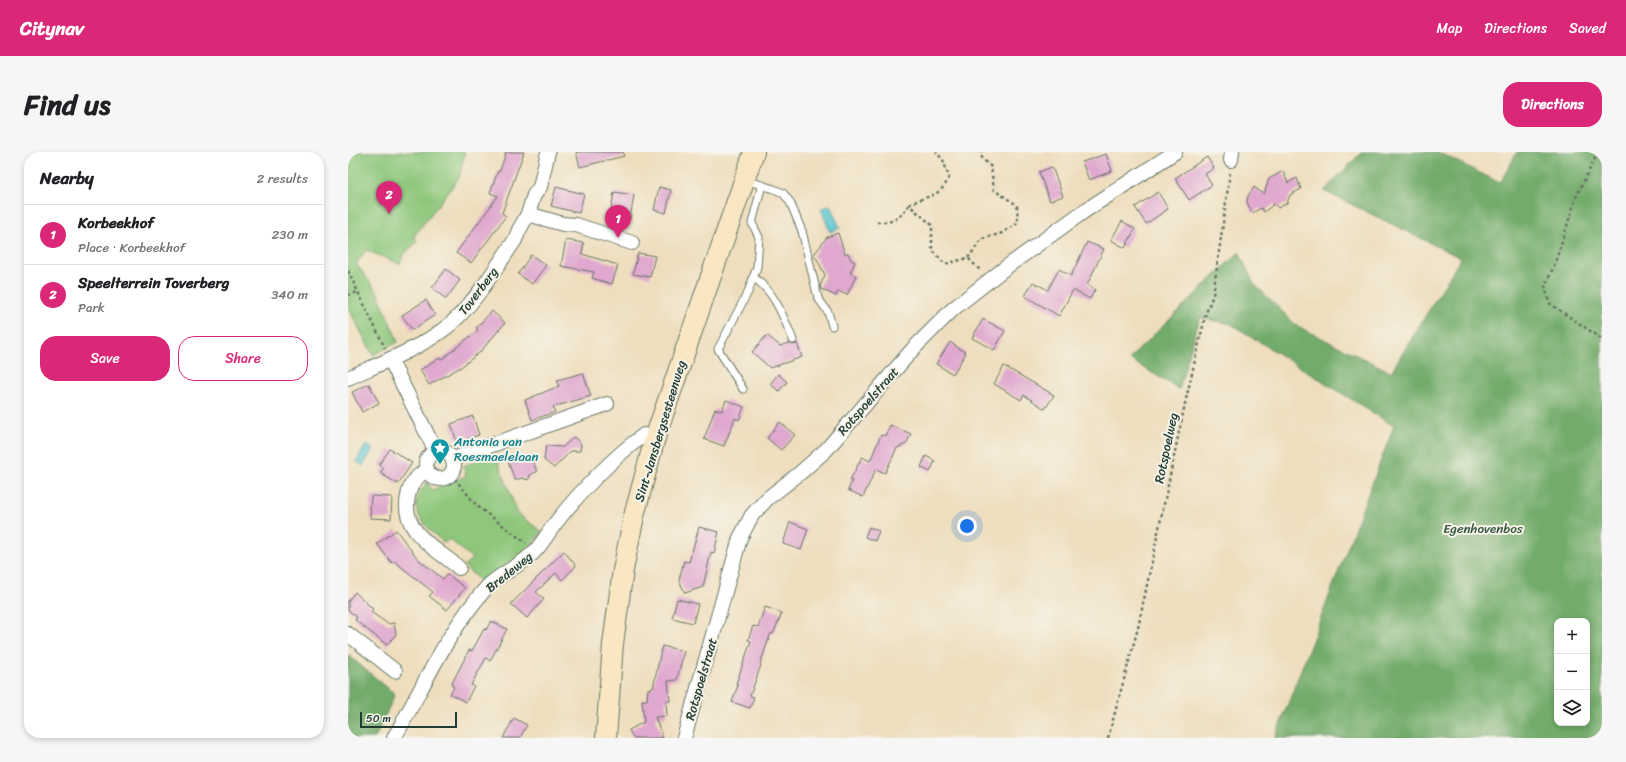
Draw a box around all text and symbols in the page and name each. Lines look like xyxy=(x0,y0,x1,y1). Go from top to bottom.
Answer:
text: Citynav xyxy=(20,12,84,45)
text: Map xyxy=(1436,16,1462,41)
text: Directions xyxy=(1484,16,1547,41)
text: Saved xyxy=(1569,16,1606,41)
text: Find us xyxy=(24,80,111,129)
button: Directions xyxy=(1503,82,1602,127)
text: Nearby xyxy=(40,163,94,193)
text: 2 results xyxy=(257,167,308,190)
pin: 2 xyxy=(376,181,402,214)
pin: 1 xyxy=(605,205,631,238)
text: Korbeekhof xyxy=(78,210,154,236)
text: 1 xyxy=(50,223,56,246)
text: 230 m xyxy=(272,223,308,246)
text: Place · Korbeekhof xyxy=(78,236,185,259)
street label: Toverberg xyxy=(452,261,504,320)
text: Speelterrein Toverberg xyxy=(78,270,229,296)
text: 2 xyxy=(49,283,57,306)
text: 340 m xyxy=(271,283,308,306)
text: Park xyxy=(78,296,105,319)
button: Save xyxy=(40,336,170,381)
button: Share xyxy=(178,336,308,381)
street label: Sint-Jansbergsesteenweg xyxy=(627,357,693,505)
street label: Rotspoelstraat xyxy=(831,361,905,441)
street label: Rotspoelweg xyxy=(1147,410,1185,486)
place label: Antonia van Roesmaelelaan xyxy=(453,430,539,468)
place icon: Antonia van Roesmaelelaan xyxy=(429,437,451,465)
your location xyxy=(957,516,977,536)
park label: Egenhovenbos xyxy=(1443,517,1524,540)
street label: Bredeweg xyxy=(480,545,538,598)
map controls xyxy=(1554,618,1590,726)
button: + xyxy=(1554,618,1590,654)
street label: Rotspoelstraat xyxy=(678,635,724,723)
button: − xyxy=(1554,654,1590,690)
button: layers xyxy=(1554,690,1590,726)
text: 50 m xyxy=(366,709,391,728)
scale bar xyxy=(360,710,457,729)

